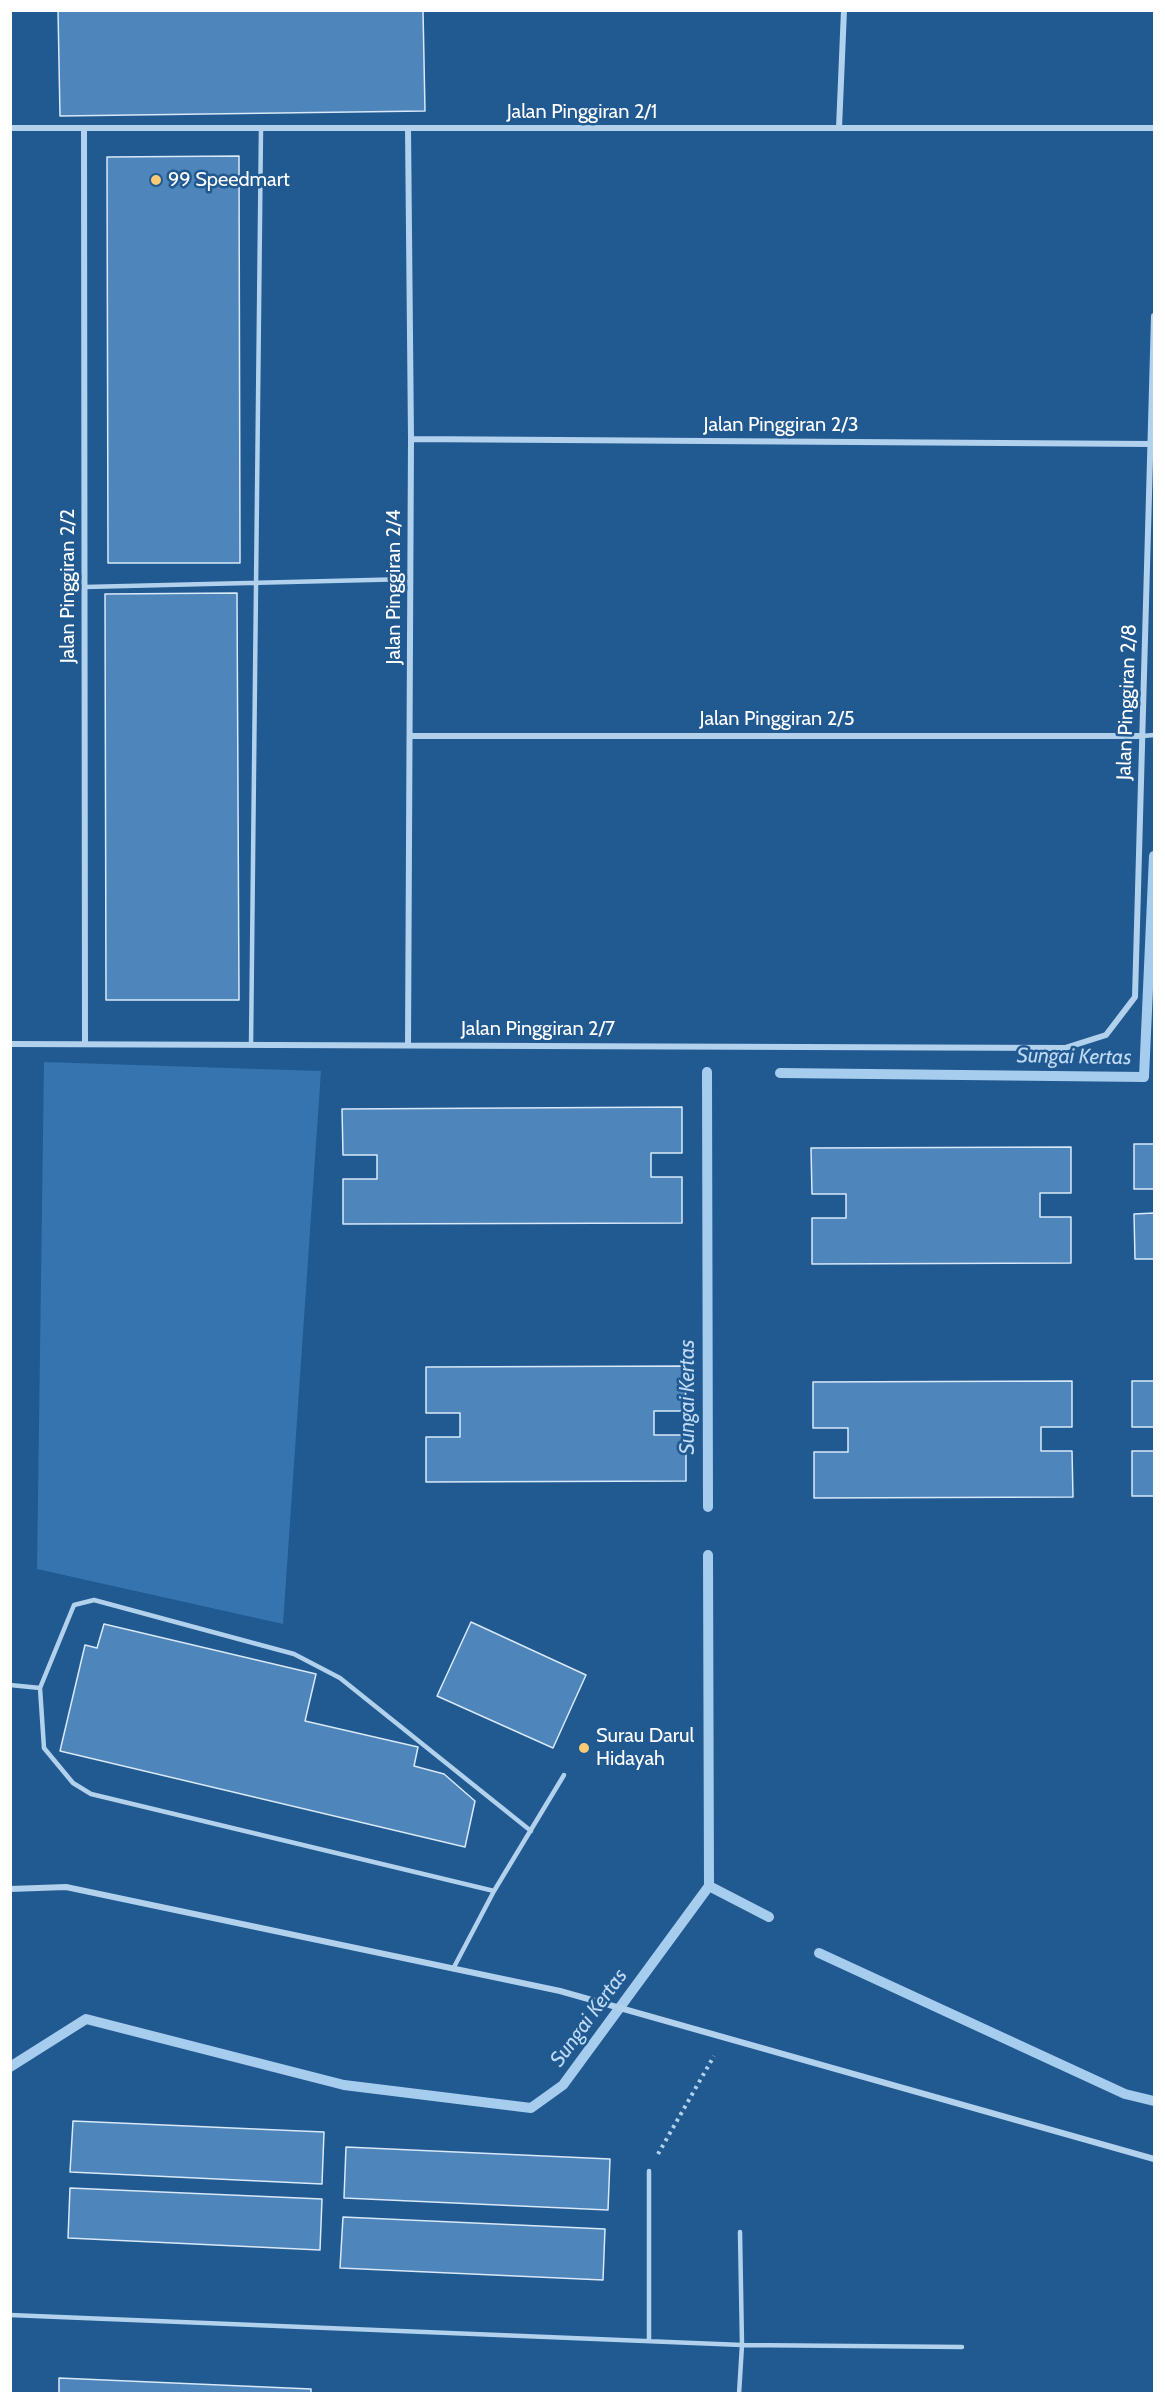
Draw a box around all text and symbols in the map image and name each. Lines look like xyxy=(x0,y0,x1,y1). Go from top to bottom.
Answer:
street label: Jalan Pinggiran 2/1 xyxy=(507,100,657,124)
place label: 99 Speedmart xyxy=(168,168,290,192)
marker: 99 Speedmart xyxy=(149,173,163,187)
street label: Jalan Pinggiran 2/3 xyxy=(704,413,858,437)
street label: Jalan Pinggiran 2/2 xyxy=(56,509,80,663)
street label: Jalan Pinggiran 2/4 xyxy=(382,510,406,664)
street label: Jalan Pinggiran 2/8 xyxy=(1112,623,1142,781)
street label: Jalan Pinggiran 2/5 xyxy=(700,707,854,731)
street label: Jalan Pinggiran 2/7 xyxy=(461,1017,615,1041)
water label: Sungai Kertas xyxy=(1016,1043,1132,1071)
water label: Sungai Kertas xyxy=(675,1340,701,1454)
place label: Surau Darul Hidayah xyxy=(596,1724,694,1771)
marker: Surau Darul Hidayah xyxy=(577,1741,591,1755)
water label: Sungai Kertas xyxy=(545,1964,633,2072)

